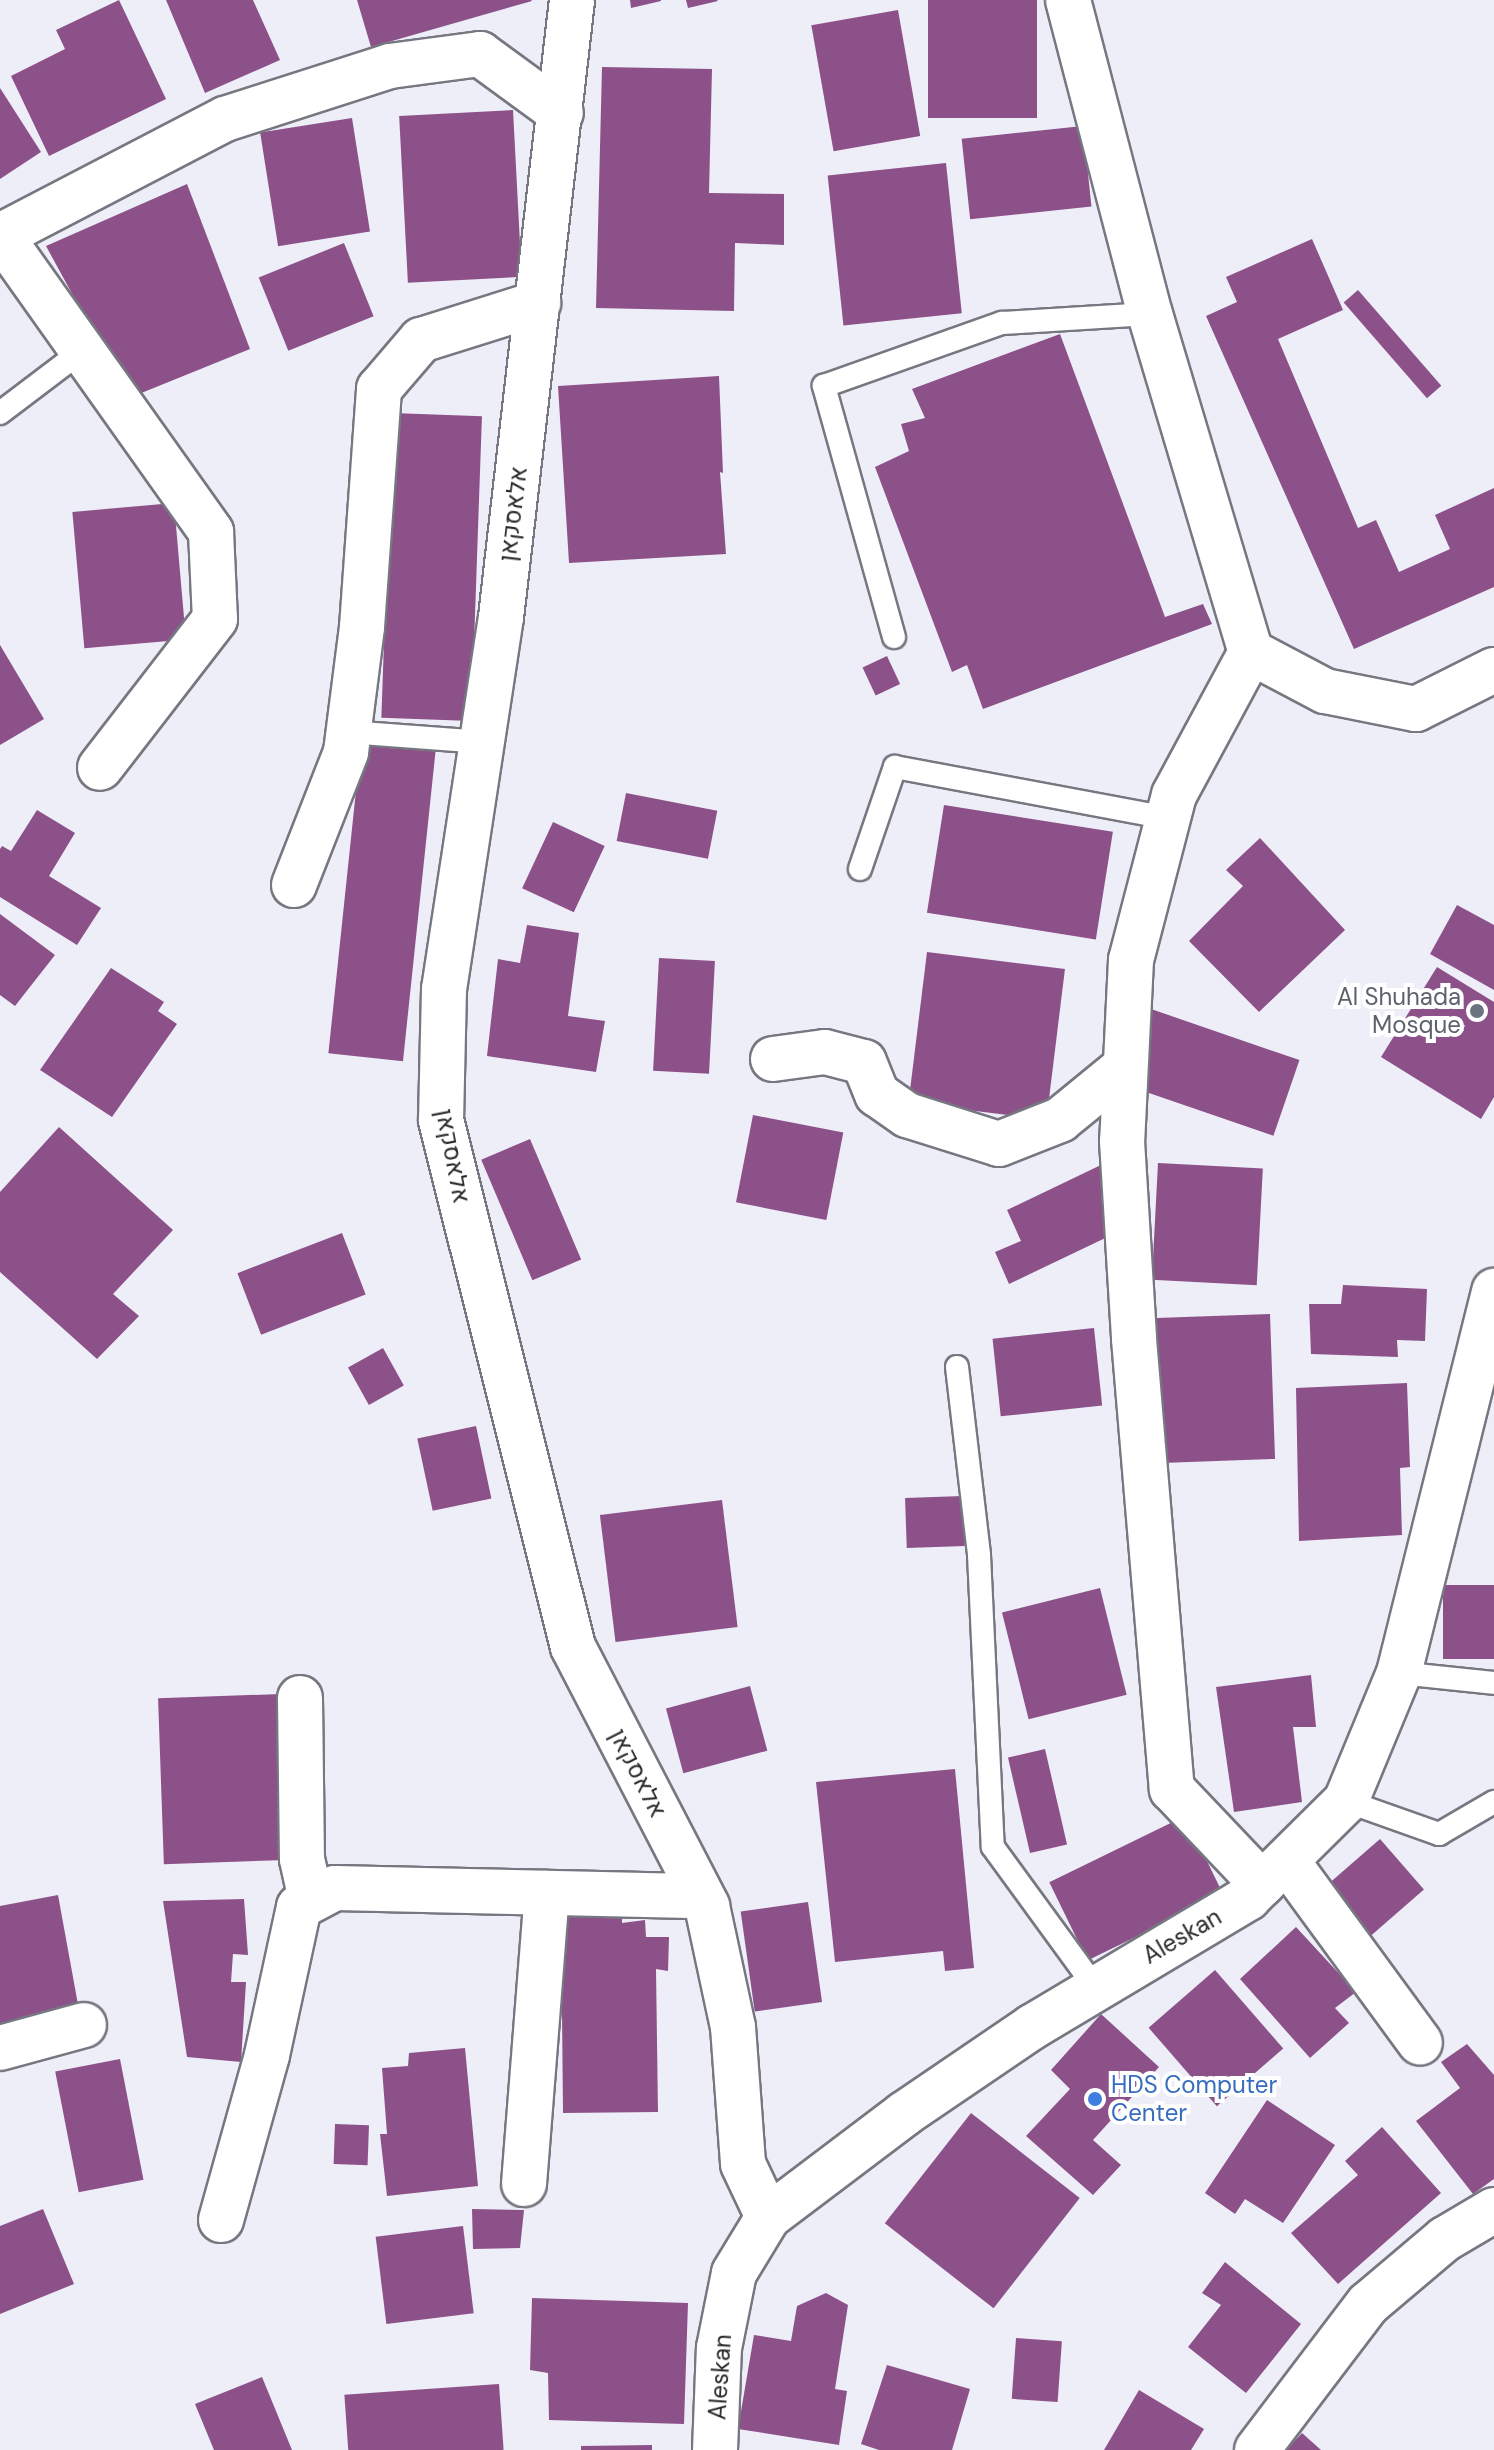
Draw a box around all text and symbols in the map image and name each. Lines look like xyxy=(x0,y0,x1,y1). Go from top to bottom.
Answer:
street label: אלאסקאן xyxy=(493,465,533,563)
place label: Al Shuhada Mosque xyxy=(1337,983,1461,1039)
marker: Al Shuhada Mosque xyxy=(1468,1002,1486,1020)
street label: אלאסקאן xyxy=(430,1106,476,1206)
street label: אלאסקאן xyxy=(603,1724,673,1822)
street label: Aleskan xyxy=(1138,1902,1226,1970)
place label: HDS Computer Center xyxy=(1111,2071,1277,2127)
marker: HDS Computer Center xyxy=(1086,2090,1104,2108)
street label: Aleskan xyxy=(703,2333,737,2421)

